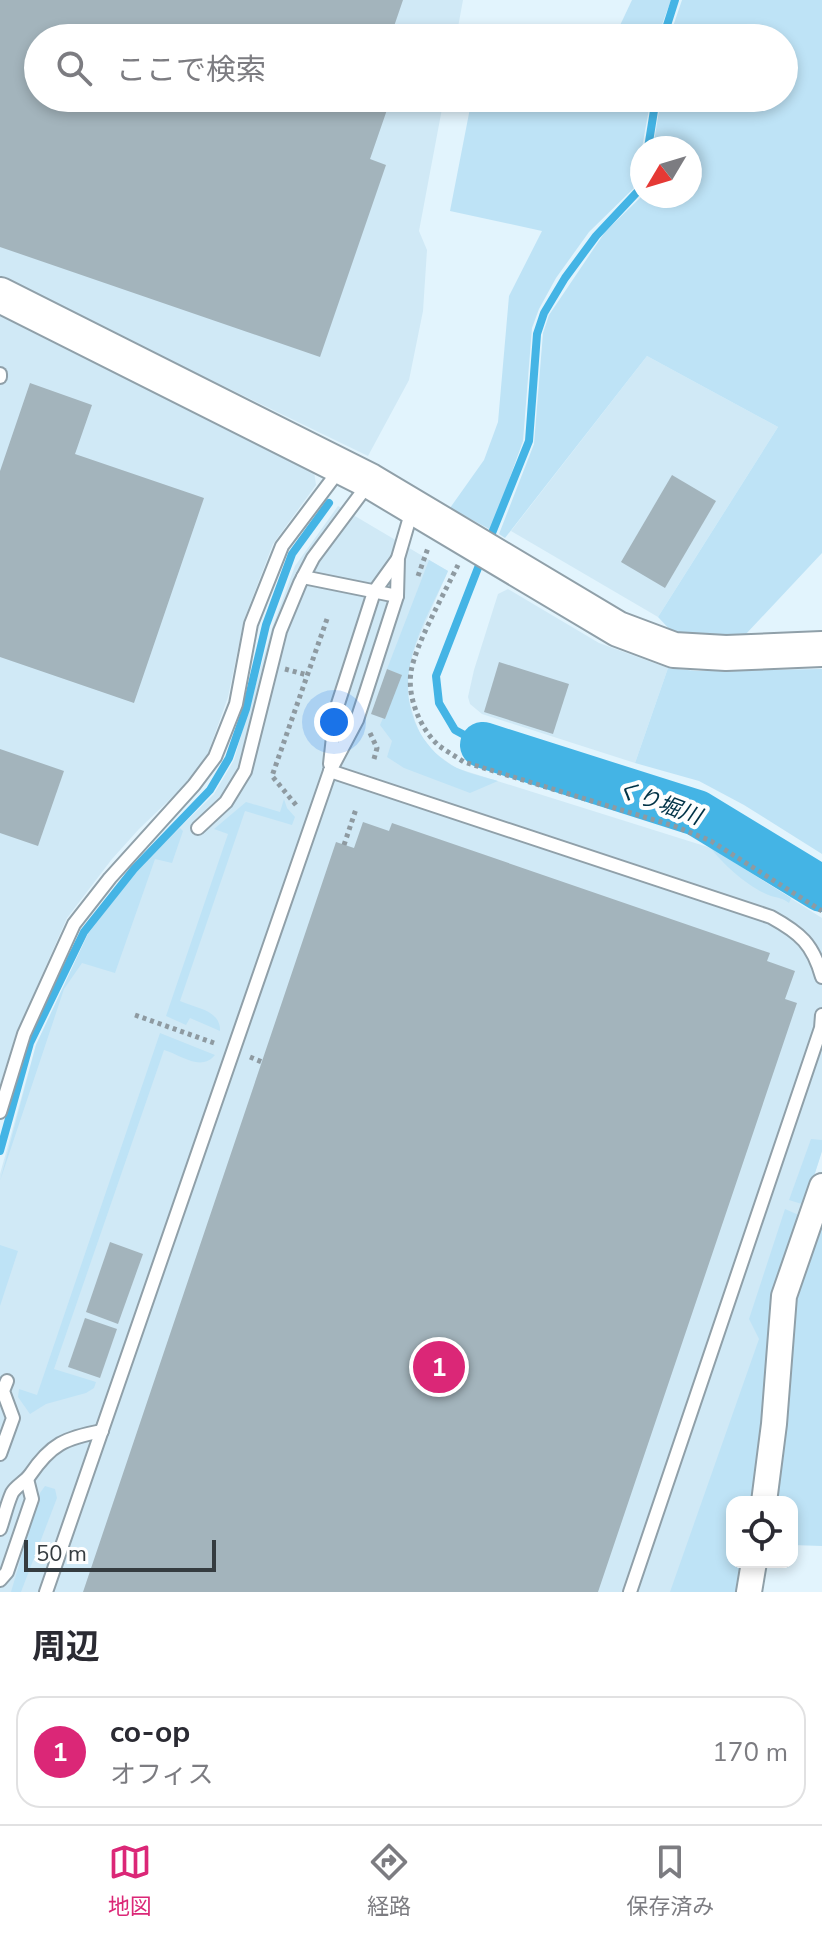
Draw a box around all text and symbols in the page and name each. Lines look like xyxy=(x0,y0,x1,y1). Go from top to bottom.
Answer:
search box xyxy=(24,24,798,112)
icon: search xyxy=(52,46,96,90)
text: ここで検索 xyxy=(116,50,266,91)
north arrow xyxy=(630,136,702,208)
your location xyxy=(314,702,354,742)
water label: くり堀川 xyxy=(613,774,707,833)
pin: 1 xyxy=(413,1337,465,1397)
map controls xyxy=(726,1496,798,1568)
button: locate xyxy=(726,1496,798,1568)
scale bar xyxy=(24,1536,216,1572)
text: 50 m xyxy=(36,1539,87,1569)
text: 周辺 xyxy=(32,1624,100,1670)
text: co-op xyxy=(110,1712,190,1753)
text: 1 xyxy=(52,1735,68,1770)
text: 170 m xyxy=(712,1735,788,1770)
text: オフィス xyxy=(110,1757,213,1792)
tab: 地図 xyxy=(108,1840,152,1922)
tab: 経路 xyxy=(367,1840,411,1922)
tab: 保存済み xyxy=(626,1840,714,1922)

